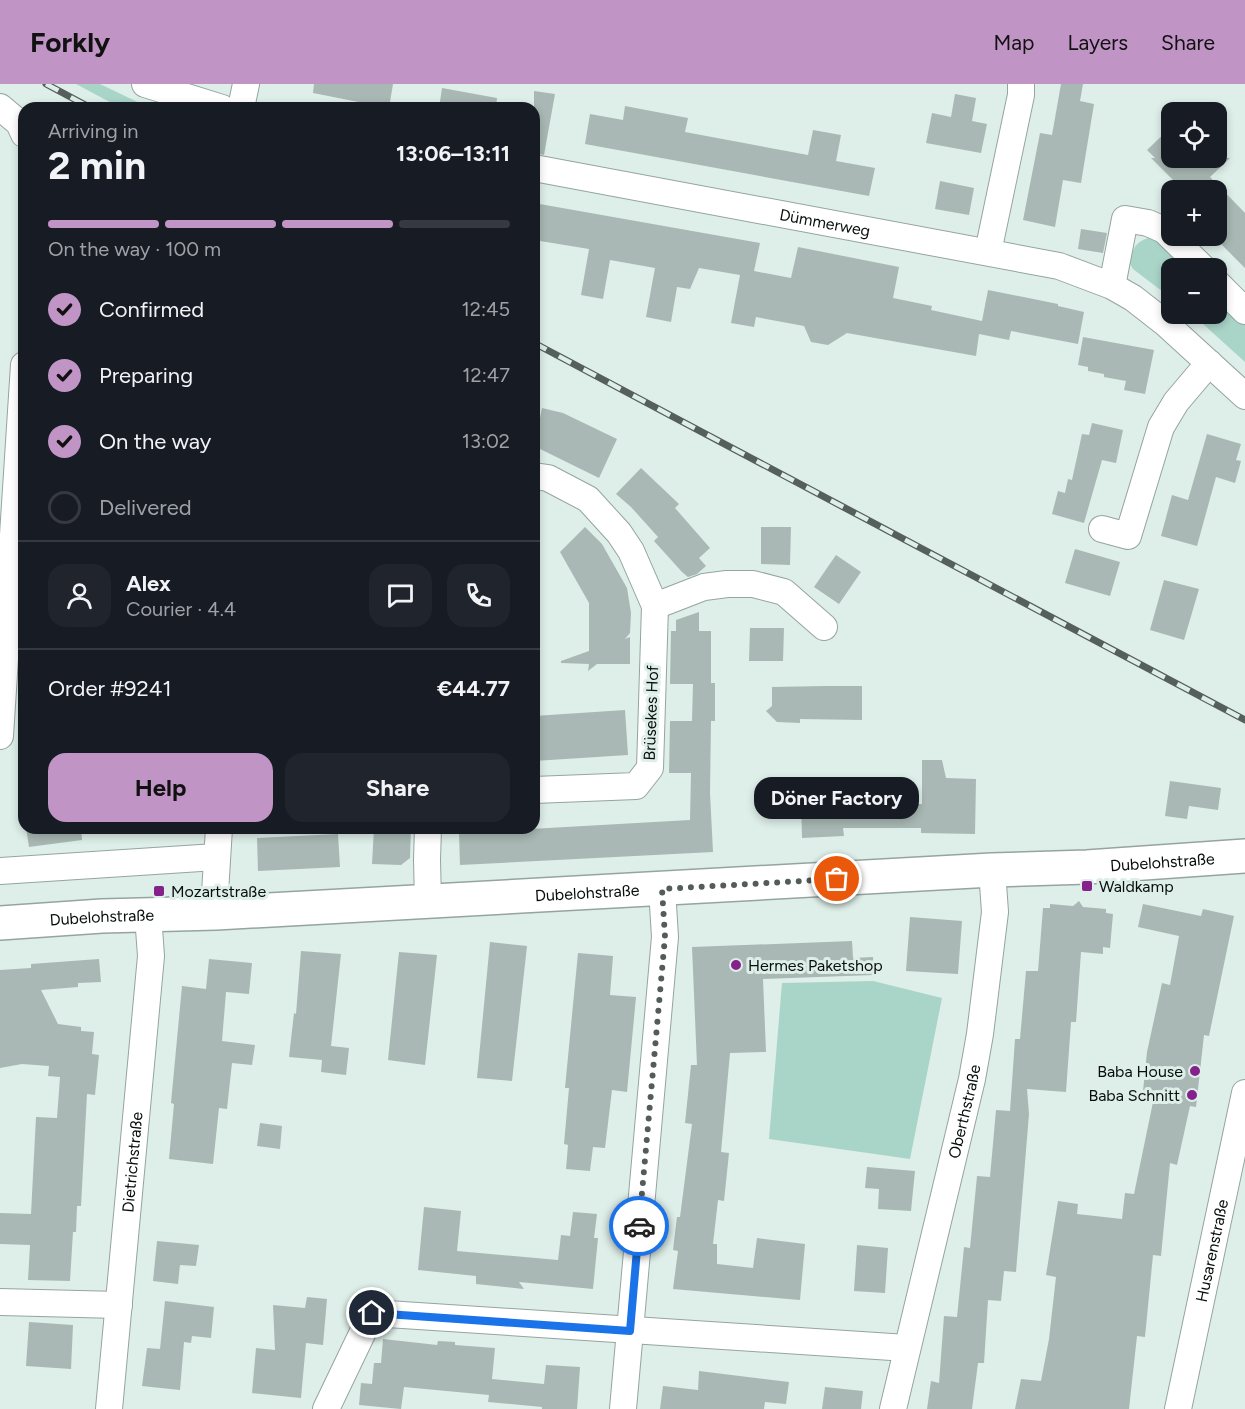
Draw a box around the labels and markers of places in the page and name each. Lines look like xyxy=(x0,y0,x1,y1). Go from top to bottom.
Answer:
callout: Döner Factory xyxy=(754,777,920,819)
pin xyxy=(811,853,862,904)
place label: Waldkamp xyxy=(1099,877,1174,896)
marker: Waldkamp xyxy=(1080,879,1094,893)
place label: Mozartstraße xyxy=(171,882,266,901)
marker: Mozartstraße xyxy=(152,884,166,898)
place label: Hermes Paketshop xyxy=(748,956,883,975)
marker: Hermes Paketshop xyxy=(729,958,743,972)
place label: Baba House xyxy=(1097,1062,1183,1081)
marker: Baba House xyxy=(1188,1064,1202,1078)
place label: Baba Schnitt xyxy=(1088,1086,1180,1105)
marker: Baba Schnitt xyxy=(1185,1088,1199,1102)
pin xyxy=(346,1287,397,1338)

